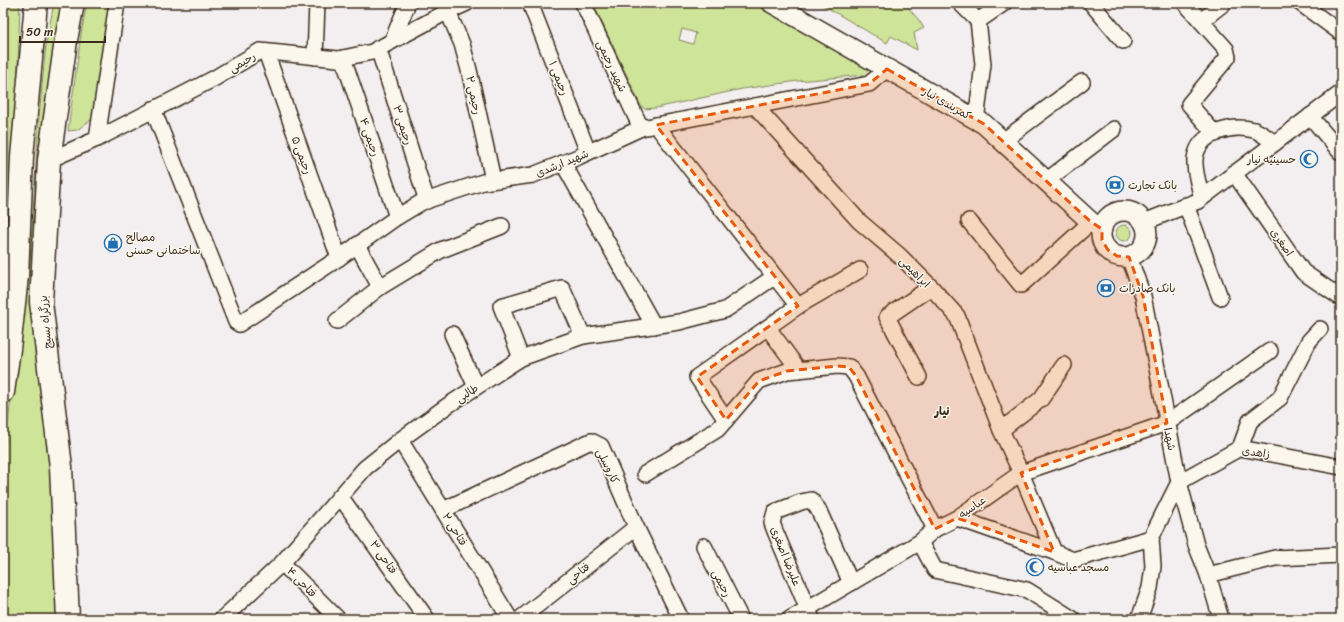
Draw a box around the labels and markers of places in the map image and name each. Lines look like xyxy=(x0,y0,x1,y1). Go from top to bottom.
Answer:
mosque icon: حسینیه نیار xyxy=(1299,149,1319,169)
place label: حسینیه نیار xyxy=(1246,150,1296,169)
bank icon: بانک تجارت xyxy=(1105,175,1125,195)
place label: بانک تجارت xyxy=(1128,176,1177,195)
place label: مصالح ساختمانی حسنی xyxy=(126,228,200,260)
shop icon: مصالح ساختمانی حسنی xyxy=(103,233,123,253)
bank icon: بانک صادرات xyxy=(1096,278,1116,298)
place label: بانک صادرات xyxy=(1119,279,1175,298)
mosque icon: مسجد عباسیه xyxy=(1025,557,1045,577)
place label: مسجد عباسیه xyxy=(1048,558,1109,577)

